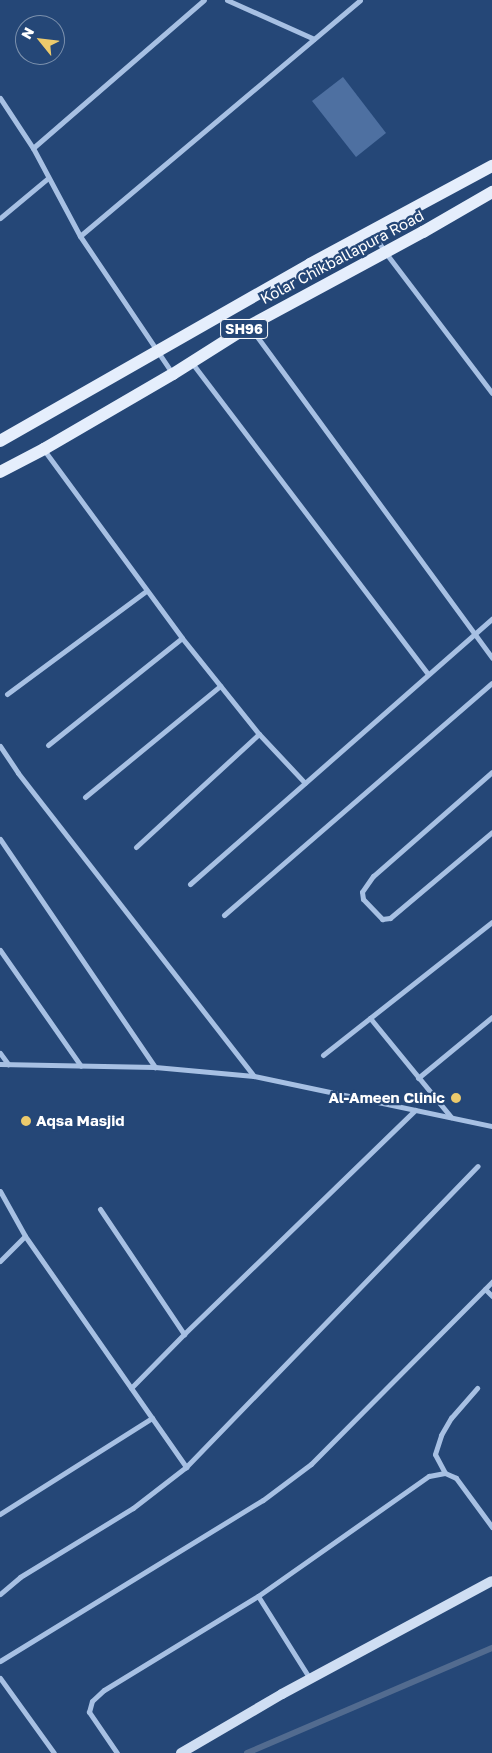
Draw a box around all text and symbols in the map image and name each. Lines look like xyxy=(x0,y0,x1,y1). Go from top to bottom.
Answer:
north arrow xyxy=(15,15,65,65)
text: N xyxy=(17,24,37,42)
street label: Kolar Chikballapura Road xyxy=(257,206,427,308)
road number: SH96 xyxy=(219,318,269,340)
place label: Al-Ameen Clinic xyxy=(328,1089,445,1107)
marker: Al-Ameen Clinic xyxy=(449,1091,463,1105)
place label: Aqsa Masjid xyxy=(36,1112,124,1130)
marker: Aqsa Masjid xyxy=(20,1115,32,1127)

